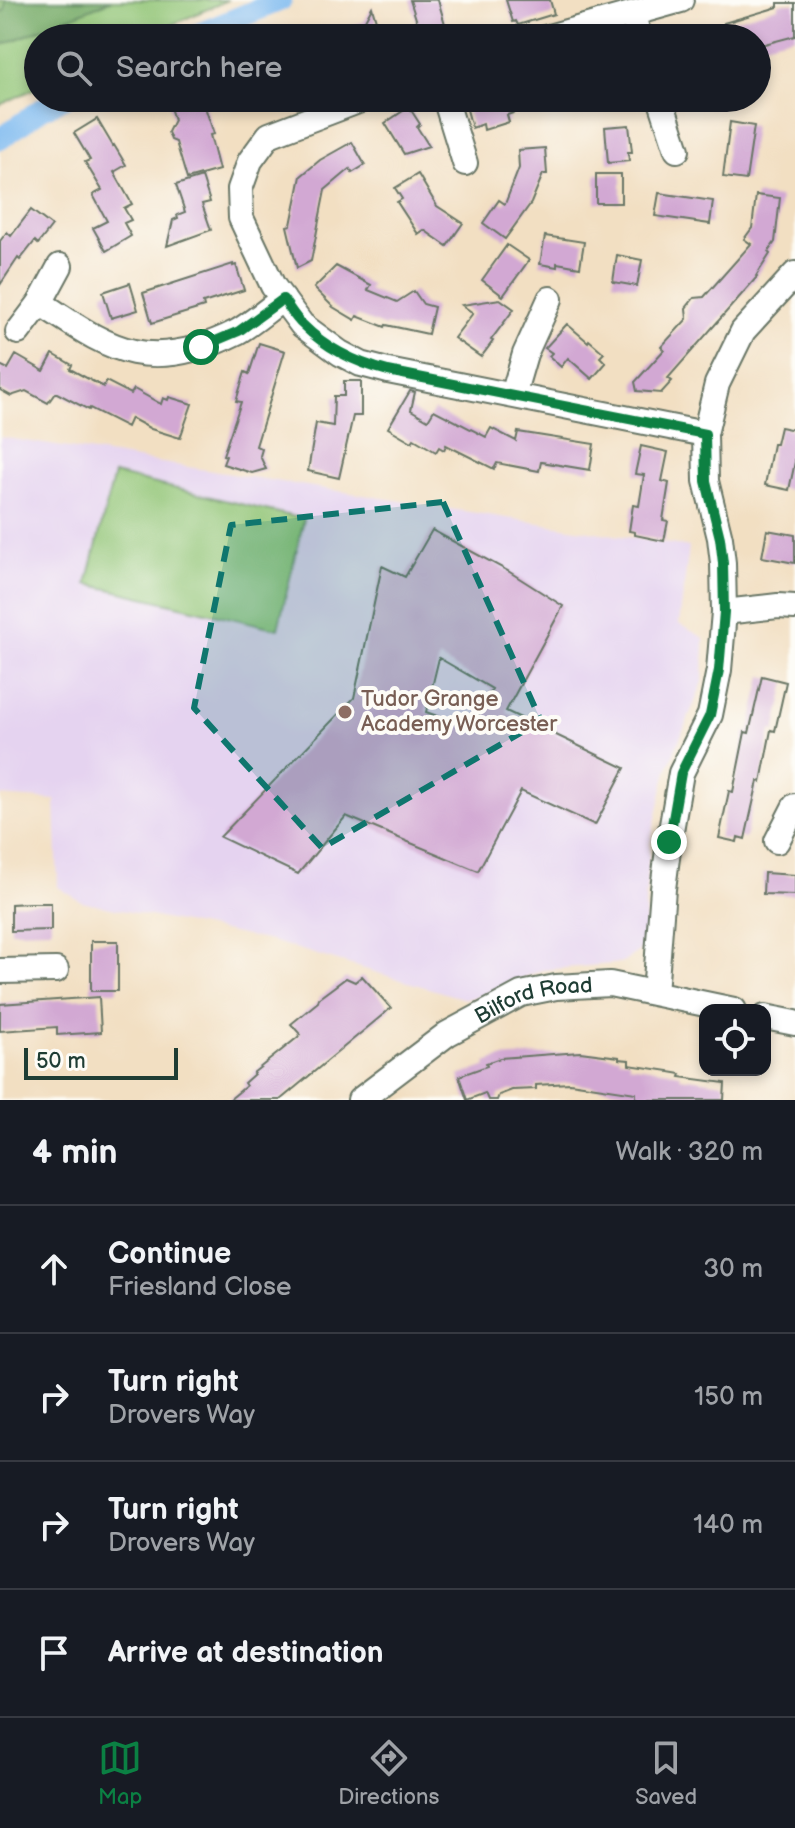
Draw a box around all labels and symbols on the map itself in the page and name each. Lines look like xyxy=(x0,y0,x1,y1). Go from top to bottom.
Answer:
route start xyxy=(183,329,219,365)
place label: Tudor Grange Academy Worcester xyxy=(361,686,558,738)
marker: Tudor Grange Academy Worcester xyxy=(336,703,354,721)
route end xyxy=(651,824,687,860)
street label: Bilford Road xyxy=(470,971,593,1030)
scale bar xyxy=(24,1044,178,1080)

